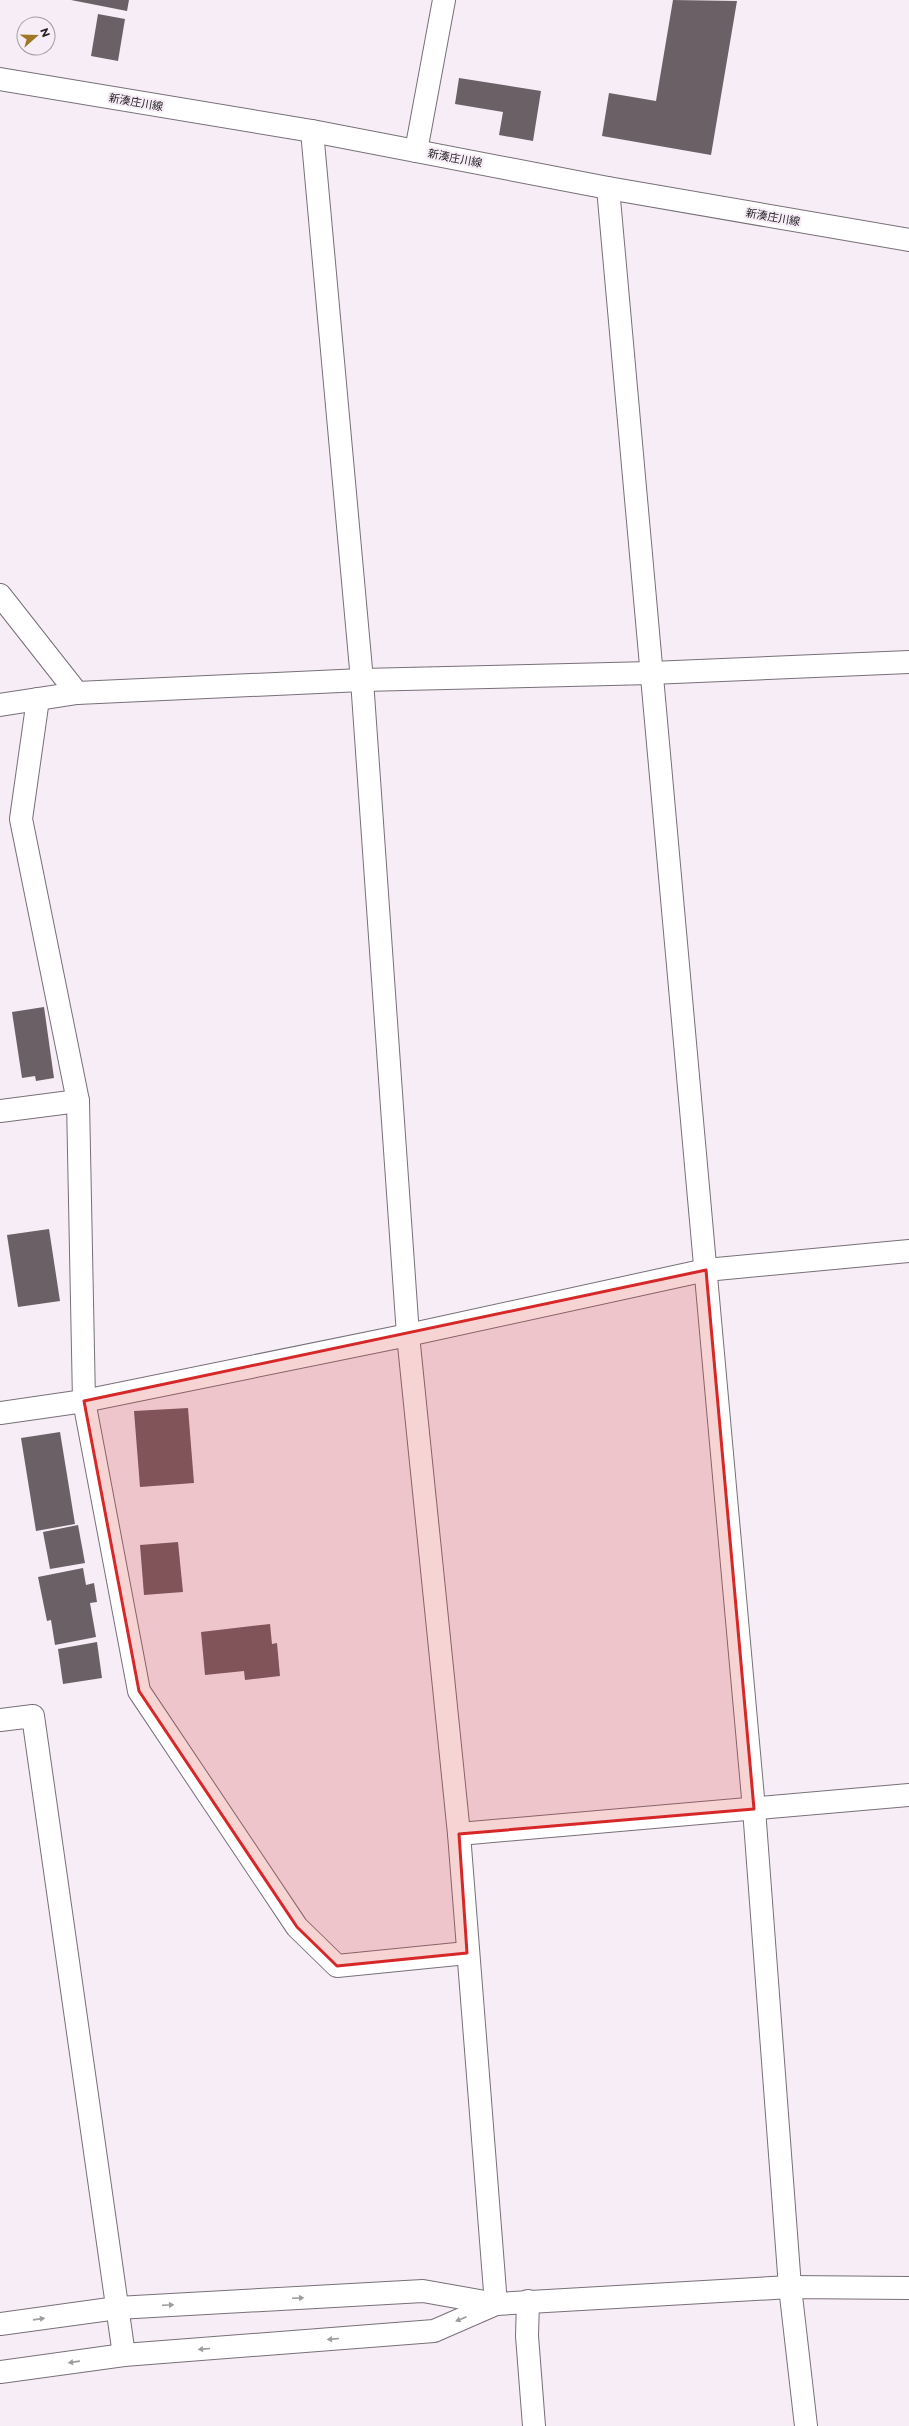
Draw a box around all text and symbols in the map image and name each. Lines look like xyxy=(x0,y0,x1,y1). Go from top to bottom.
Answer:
north arrow xyxy=(16,16,56,56)
text: N xyxy=(37,26,53,39)
street label: 新湊庄川線 xyxy=(108,90,164,114)
street label: 新湊庄川線 xyxy=(427,146,483,170)
street label: 新湊庄川線 xyxy=(745,205,801,229)
one-way arrow xyxy=(292,2295,304,2302)
one-way arrow xyxy=(162,2302,174,2309)
one-way arrow xyxy=(33,2316,45,2322)
one-way arrow xyxy=(455,2316,466,2322)
one-way arrow xyxy=(327,2335,339,2342)
one-way arrow xyxy=(198,2345,210,2352)
one-way arrow xyxy=(68,2359,80,2365)

